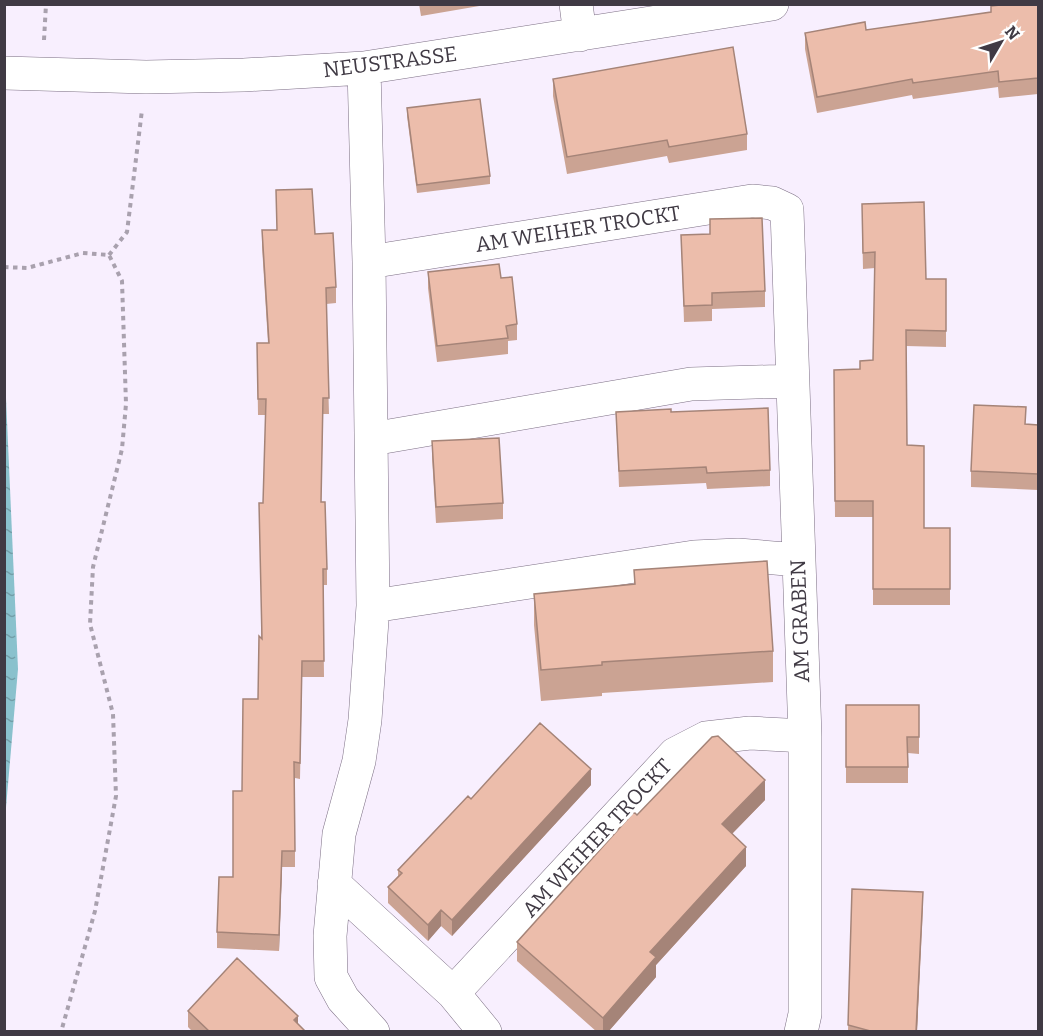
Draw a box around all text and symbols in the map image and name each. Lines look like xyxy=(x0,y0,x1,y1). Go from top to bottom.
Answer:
north arrow xyxy=(971,12,1031,72)
text: N xyxy=(1001,22,1024,44)
street label: NEUSTRASSE xyxy=(321,41,459,83)
street label: AM WEIHER TROCKT xyxy=(474,200,682,258)
street label: AM GRABEN xyxy=(785,559,815,683)
street label: AM WEIHER TROCKT xyxy=(517,753,677,923)

